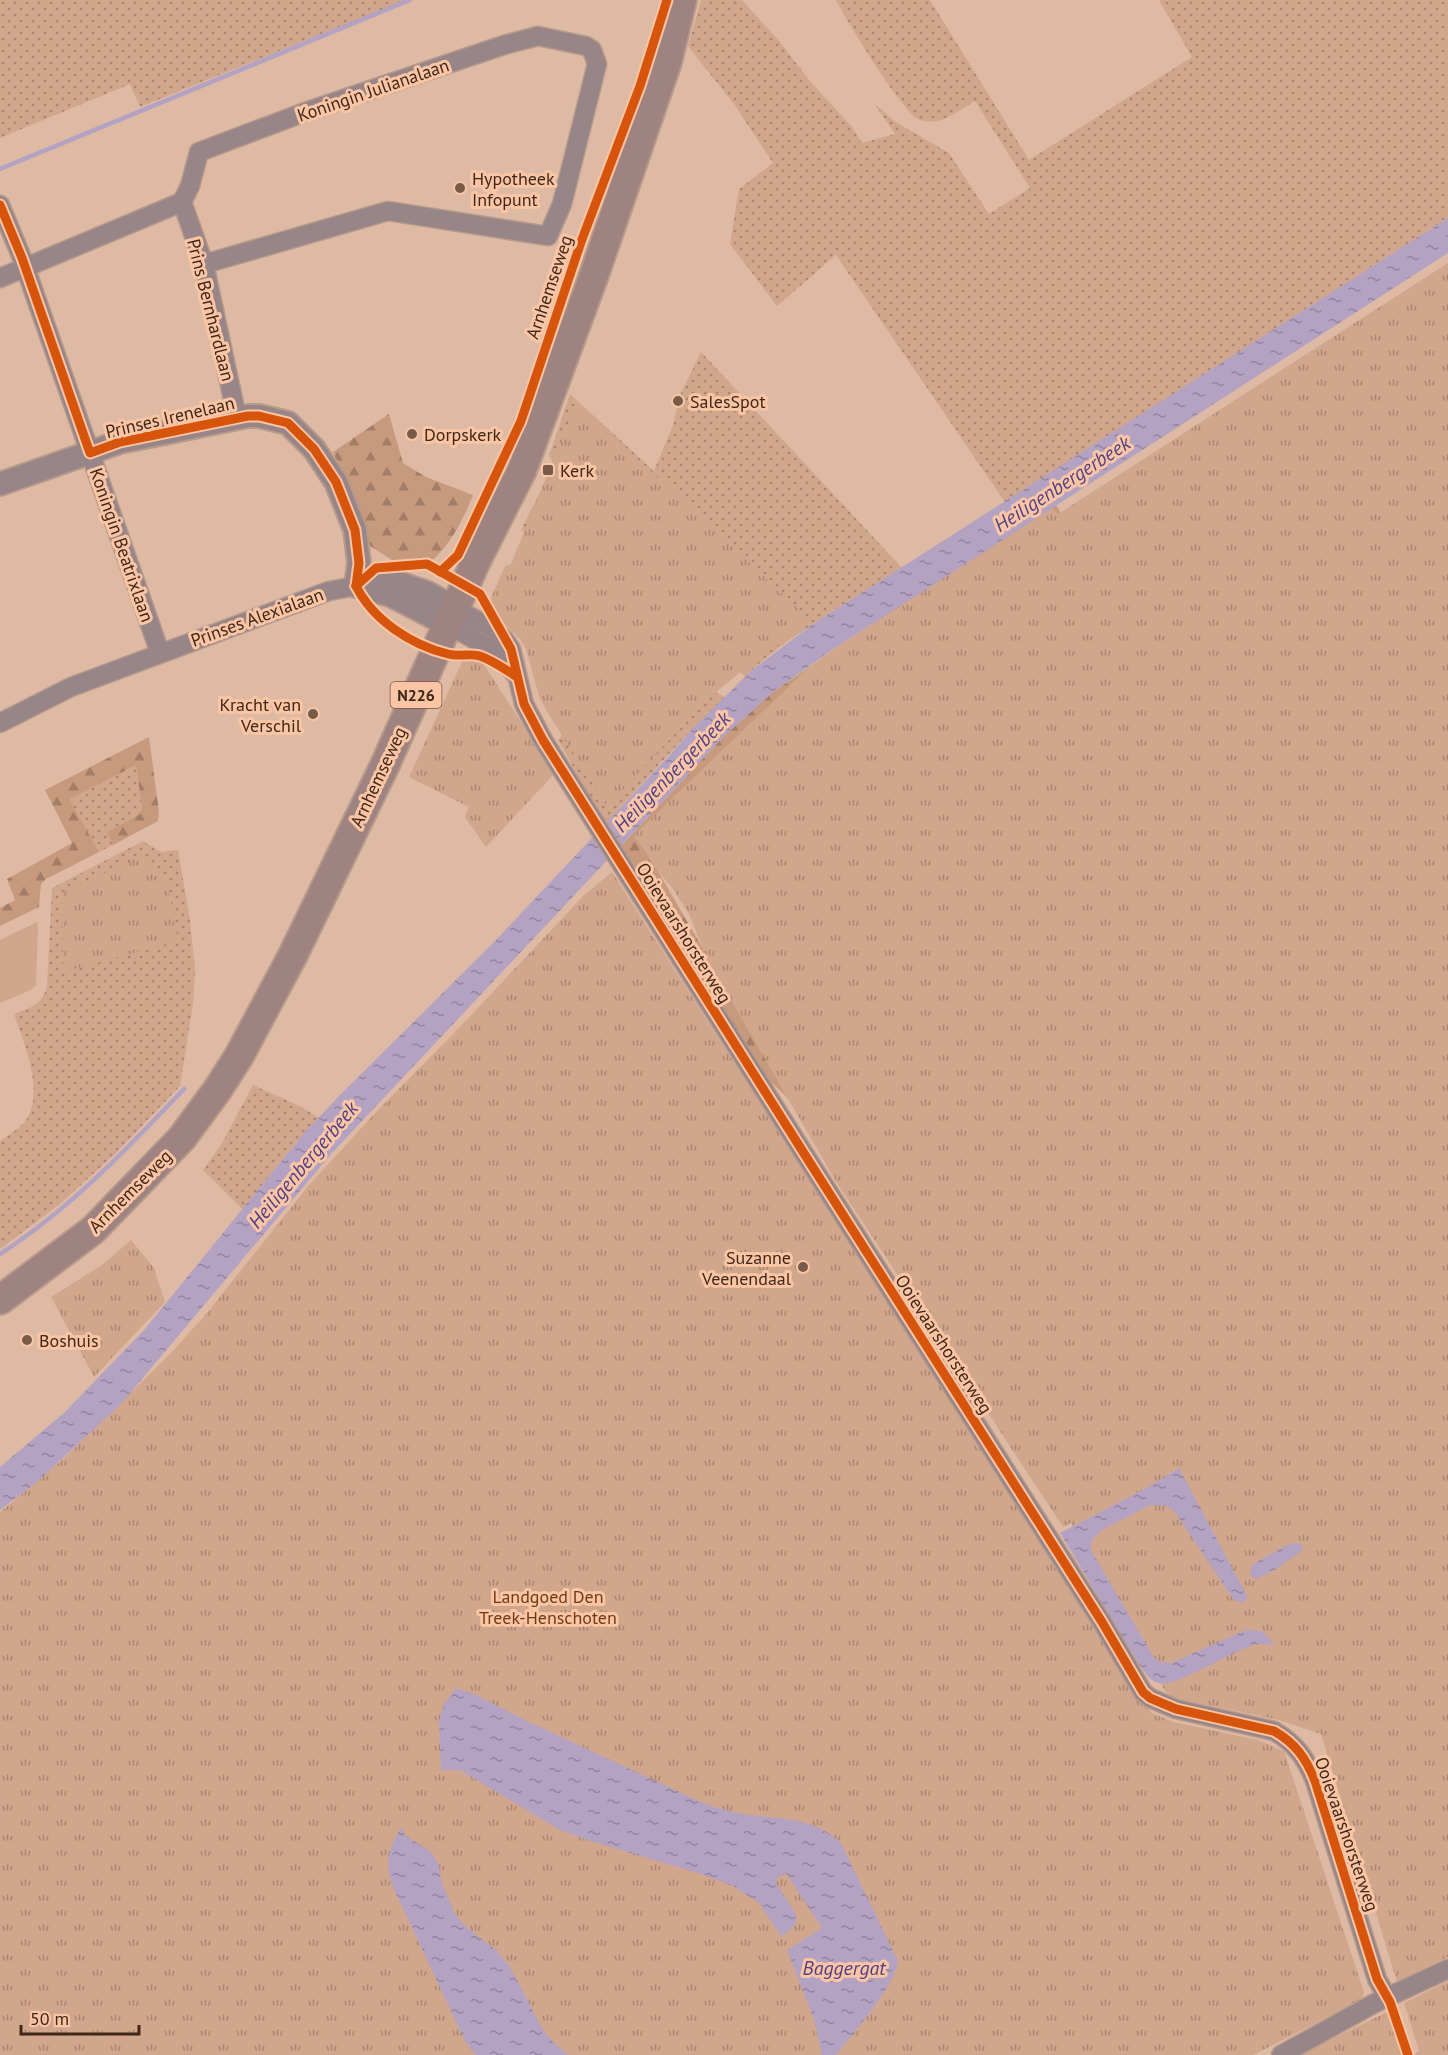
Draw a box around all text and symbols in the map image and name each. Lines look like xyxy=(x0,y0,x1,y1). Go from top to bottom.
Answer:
street label: Koningin Julianalaan xyxy=(294,53,452,127)
place label: Hypotheek Infopunt xyxy=(472,167,555,211)
marker: Hypotheek Infopunt xyxy=(453,181,467,195)
street label: Arnhemseweg xyxy=(521,232,577,342)
street label: Prins Bernhardlaan xyxy=(182,237,240,383)
place label: SalesSpot xyxy=(690,390,766,413)
street label: Prinses Irenelaan xyxy=(103,391,237,443)
marker: SalesSpot xyxy=(671,394,685,408)
place label: Dorpskerk xyxy=(424,423,502,446)
marker: Dorpskerk xyxy=(405,427,419,441)
water label: Heiligenbergerbeek xyxy=(989,430,1136,538)
place label: Kerk xyxy=(560,459,594,482)
marker: Kerk xyxy=(541,463,555,477)
street label: Koningin Beatrixlaan xyxy=(85,465,159,625)
street label: Prinses Alexialaan xyxy=(188,582,326,652)
road number: N226 xyxy=(390,682,442,708)
place label: Kracht van Verschil xyxy=(219,693,302,737)
water label: Heiligenbergerbeek xyxy=(608,706,737,838)
marker: Kracht van Verschil xyxy=(306,707,320,721)
street label: Arnhemseweg xyxy=(345,723,411,831)
street label: Ooievaarshorsterweg xyxy=(631,858,737,1008)
water label: Heiligenbergerbeek xyxy=(242,1095,364,1234)
street label: Arnhemseweg xyxy=(84,1145,176,1237)
place label: Suzanne Veenendaal xyxy=(701,1246,792,1290)
marker: Suzanne Veenendaal xyxy=(796,1260,810,1274)
street label: Ooievaarshorsterweg xyxy=(890,1270,998,1418)
place label: Boshuis xyxy=(39,1329,99,1352)
marker: Boshuis xyxy=(20,1333,34,1347)
park label: Landgoed Den Treek-Henschoten xyxy=(479,1585,617,1629)
street label: Ooievaarshorsterweg xyxy=(1310,1754,1384,1914)
water label: Baggergat xyxy=(803,1955,887,1981)
scale bar xyxy=(21,1998,140,2036)
text: 50 m xyxy=(30,2007,69,2030)

